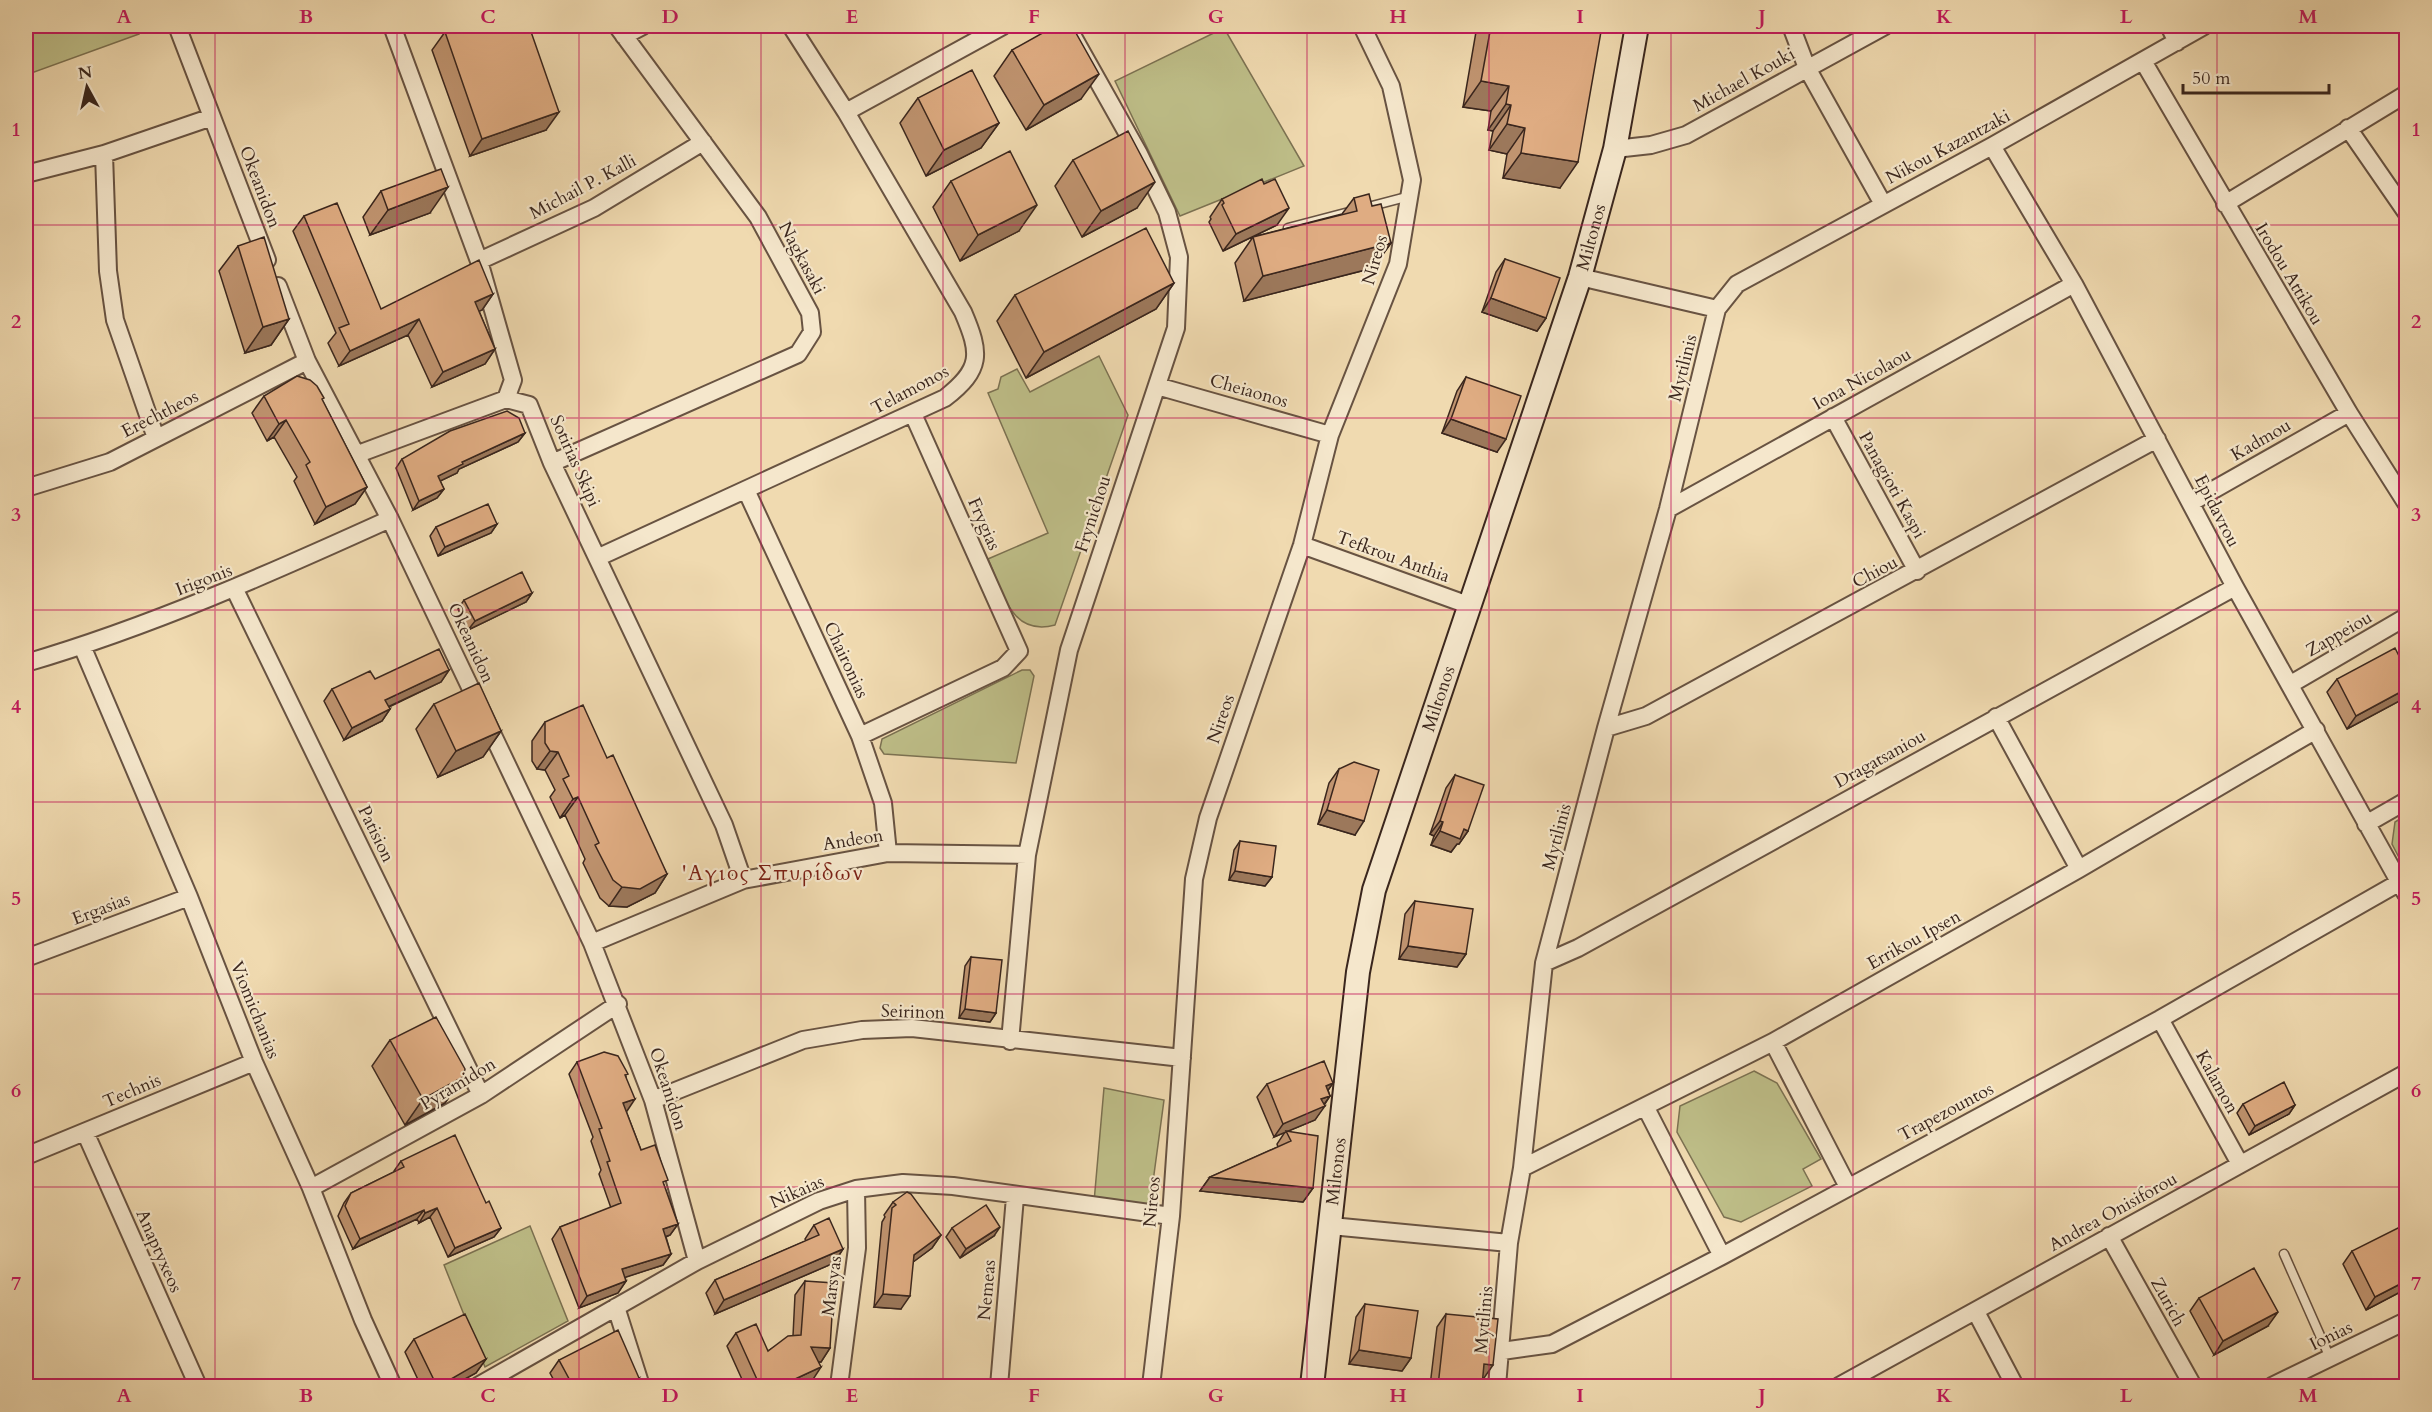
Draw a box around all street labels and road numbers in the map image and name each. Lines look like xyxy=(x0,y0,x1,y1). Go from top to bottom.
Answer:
street label: Michael Kouki xyxy=(1688,42,1800,118)
street label: Nikou Kazantzaki xyxy=(1881,104,2015,190)
street label: Okeanidon xyxy=(233,142,287,232)
street label: Michail P. Kalli xyxy=(525,148,641,226)
street label: Miltonos xyxy=(1570,201,1612,273)
street label: Nagkasaki xyxy=(772,217,832,299)
street label: Irodou Attikou xyxy=(2249,218,2329,330)
street label: Nireos xyxy=(1356,232,1394,288)
street label: Mytilinis xyxy=(1663,332,1703,404)
street label: Iona Nicolaou xyxy=(1808,342,1916,416)
street label: Telamonos xyxy=(867,359,953,421)
street label: Cheiaonos xyxy=(1207,368,1291,414)
street label: Erechtheos xyxy=(117,384,203,444)
street label: Sotirias Skipi xyxy=(544,411,606,511)
street label: Kadmou xyxy=(2226,413,2296,467)
street label: Panagioti Kaspi xyxy=(1852,427,1932,543)
street label: Epidavrou xyxy=(2188,470,2246,552)
street label: Frynichou xyxy=(1069,472,1117,556)
street label: Frygias xyxy=(961,494,1007,554)
street label: Tefkrou Anthia xyxy=(1333,525,1453,589)
street label: Chiou xyxy=(1848,550,1902,594)
street label: Irigonis xyxy=(172,558,236,602)
street label: Okeanidon xyxy=(442,599,501,688)
street label: Zappeiou xyxy=(2301,605,2377,663)
street label: Chaironias xyxy=(817,618,875,702)
street label: Miltonos xyxy=(1416,662,1461,735)
street label: Nireos xyxy=(1201,691,1241,747)
street label: Dragatsaniou xyxy=(1830,723,1930,794)
street label: Patision xyxy=(352,801,401,867)
street label: Mytilinis xyxy=(1536,801,1578,873)
street label: Andeon xyxy=(821,823,886,857)
street label: Ergasias xyxy=(68,887,134,931)
street label: Errikou Ipsen xyxy=(1863,904,1966,976)
street label: Viomichanias xyxy=(224,957,286,1063)
street label: Seirinon xyxy=(881,998,946,1026)
street label: Okeanidon xyxy=(643,1044,693,1134)
street label: Kalamon xyxy=(2189,1046,2245,1119)
street label: Pyramidon xyxy=(415,1051,501,1116)
street label: Technis xyxy=(99,1068,165,1114)
street label: Trapezountos xyxy=(1894,1076,1998,1148)
street label: Miltonos xyxy=(1320,1136,1352,1207)
street label: Andrea Onisiforou xyxy=(2044,1166,2182,1258)
street label: Nikaias xyxy=(766,1169,828,1215)
street label: Nireos xyxy=(1137,1176,1167,1228)
street label: Anaptyxeos xyxy=(130,1206,188,1296)
street label: Marsyas xyxy=(816,1254,848,1318)
street label: Nemeas xyxy=(972,1259,1002,1321)
street label: Zurich xyxy=(2144,1273,2192,1331)
street label: Mytilinis xyxy=(1469,1285,1499,1355)
street label: Ionias xyxy=(2305,1315,2357,1357)

